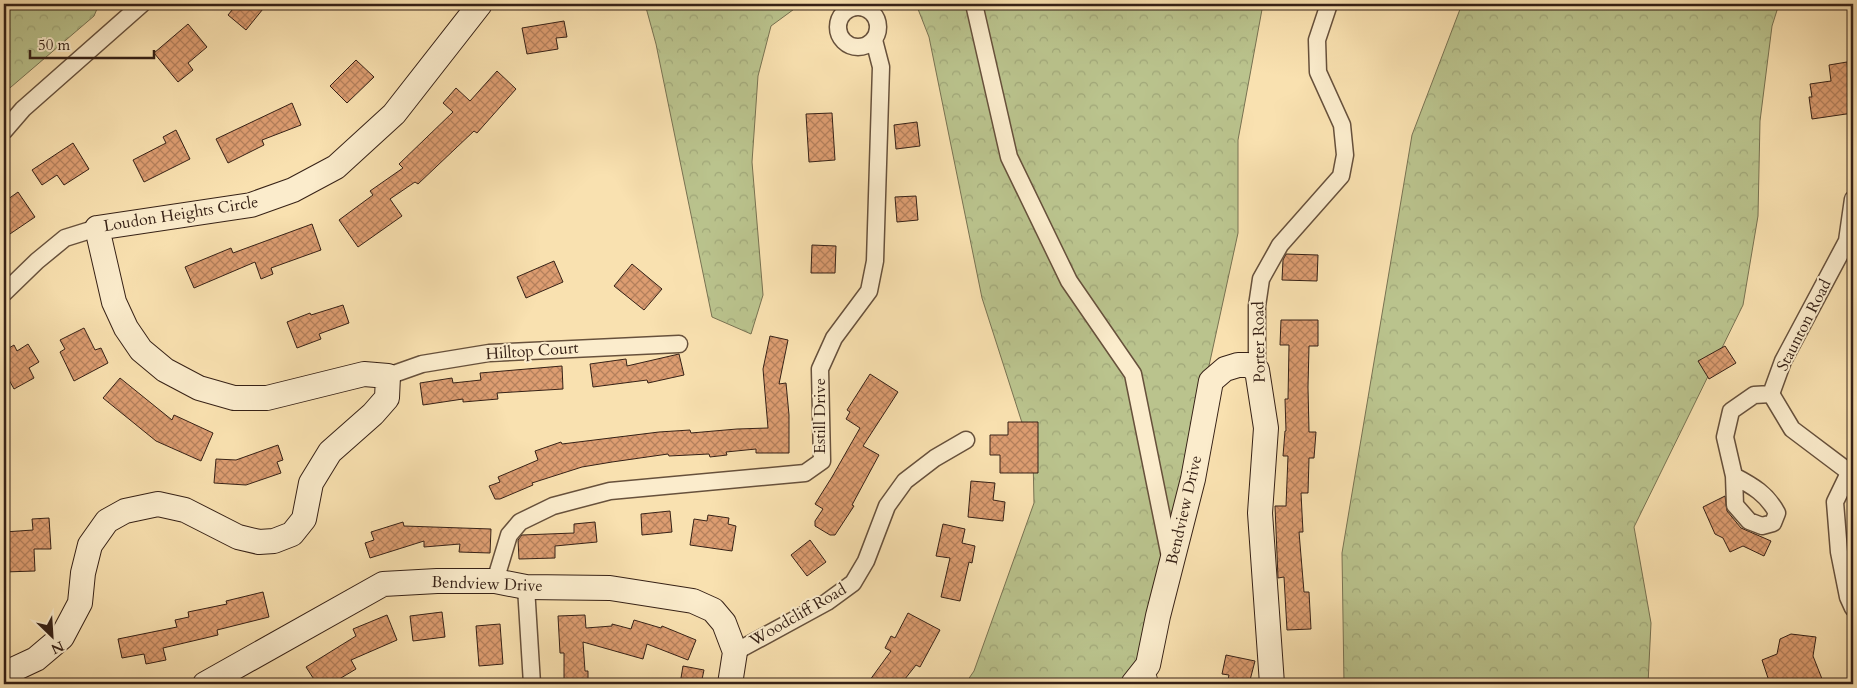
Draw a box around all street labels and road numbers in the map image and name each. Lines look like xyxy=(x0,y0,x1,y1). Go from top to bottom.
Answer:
street label: Loudon Heights Circle xyxy=(102,191,260,237)
street label: Staunton Road xyxy=(1771,275,1837,375)
street label: Porter Road xyxy=(1247,301,1271,383)
street label: Hilltop Court xyxy=(485,337,579,365)
street label: Estill Drive xyxy=(809,378,831,454)
street label: Bendview Drive xyxy=(1161,453,1207,567)
street label: Bendview Drive xyxy=(431,571,543,597)
street label: Woodcliff Road xyxy=(745,578,851,652)

